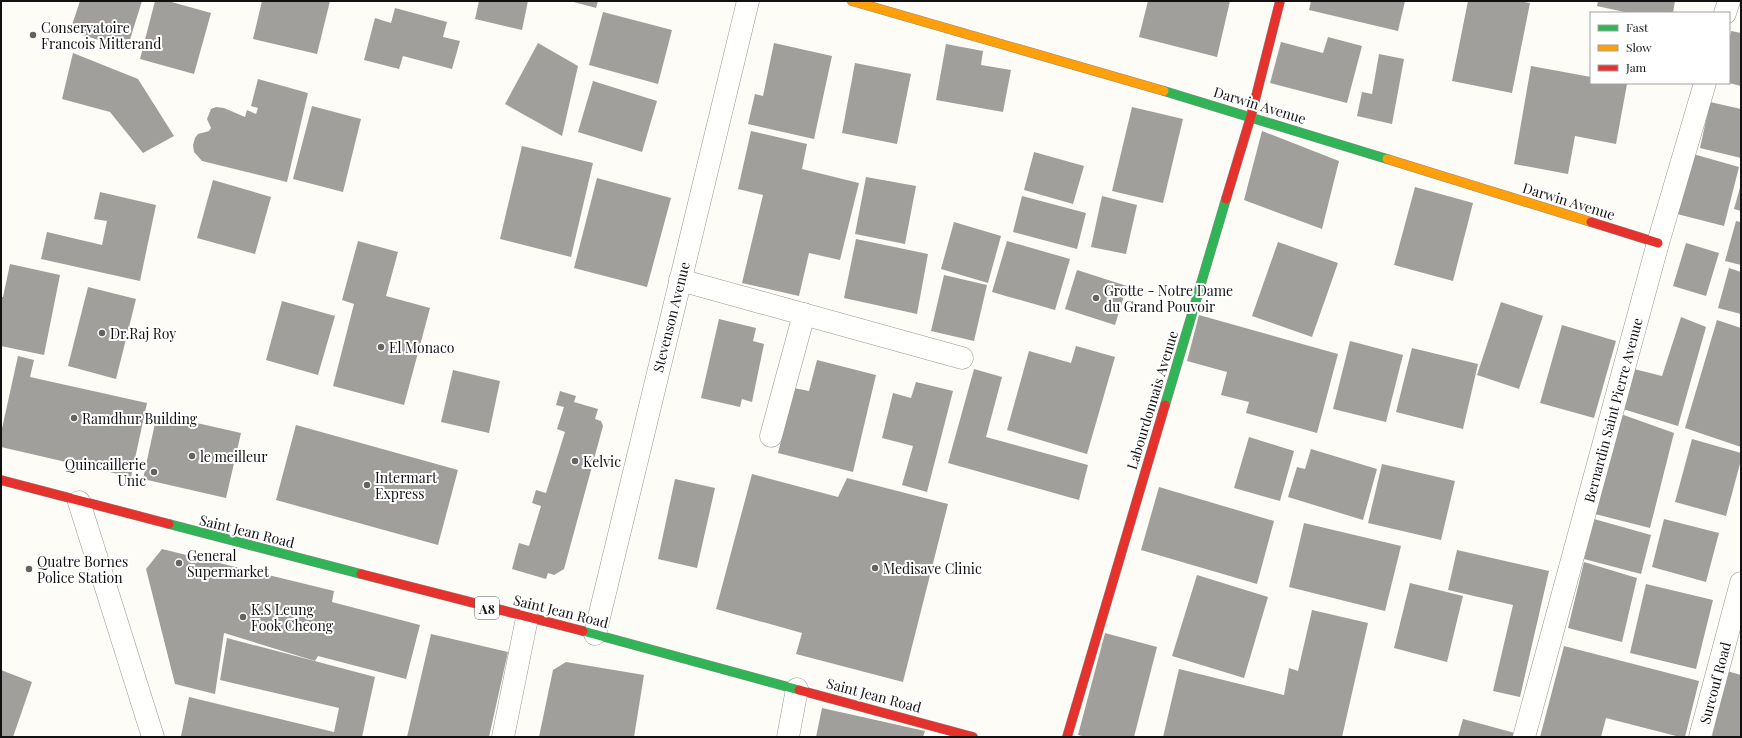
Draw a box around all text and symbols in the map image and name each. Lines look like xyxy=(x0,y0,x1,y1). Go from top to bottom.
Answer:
legend xyxy=(1590,12,1730,84)
place label: Conservatoire Francois Mitterand xyxy=(41,18,161,53)
text: Fast xyxy=(1626,19,1649,35)
marker: Conservatoire Francois Mitterand xyxy=(28,30,38,40)
text: Slow xyxy=(1626,39,1652,55)
text: Jam xyxy=(1625,59,1647,75)
street label: Darwin Avenue xyxy=(1211,82,1309,128)
street label: Darwin Avenue xyxy=(1520,178,1618,224)
street label: Stevenson Avenue xyxy=(648,260,694,374)
place label: Grotte - Notre Dame du Grand Pouvoir xyxy=(1104,281,1233,316)
marker: Grotte - Notre Dame du Grand Pouvoir xyxy=(1091,293,1101,303)
street label: Bernardin Saint Pierre Avenue xyxy=(1579,316,1647,504)
place label: Dr.Raj Roy xyxy=(110,324,176,343)
marker: Dr.Raj Roy xyxy=(97,328,107,338)
street label: Labourdonnais Avenue xyxy=(1122,328,1182,472)
place label: El Monaco xyxy=(389,338,455,357)
marker: El Monaco xyxy=(376,342,386,352)
place label: Ramdhur Building xyxy=(82,409,198,428)
marker: Ramdhur Building xyxy=(69,413,79,423)
place label: le meilleur xyxy=(200,447,268,466)
marker: le meilleur xyxy=(187,451,197,461)
place label: Kelvic xyxy=(583,452,621,471)
place label: Quincaillerie Unic xyxy=(65,455,146,490)
marker: Kelvic xyxy=(570,456,580,466)
marker: Quincaillerie Unic xyxy=(149,467,159,477)
place label: Intermart Express xyxy=(375,468,438,503)
marker: Intermart Express xyxy=(362,480,372,490)
street label: Saint Jean Road xyxy=(198,510,296,552)
place label: General Supermarket xyxy=(187,546,270,581)
place label: Quatre Bornes Police Station xyxy=(37,552,128,587)
marker: General Supermarket xyxy=(174,558,184,568)
place label: Medisave Clinic xyxy=(883,559,982,578)
marker: Medisave Clinic xyxy=(870,563,880,573)
marker: Quatre Bornes Police Station xyxy=(24,564,34,574)
street label: Saint Jean Road xyxy=(512,590,610,632)
road number: A8 xyxy=(475,597,499,619)
place label: K.S Leung Fook Cheong xyxy=(251,600,334,635)
marker: K.S Leung Fook Cheong xyxy=(238,612,248,622)
street label: Surcouf Road xyxy=(1695,640,1735,726)
street label: Saint Jean Road xyxy=(825,673,923,717)

